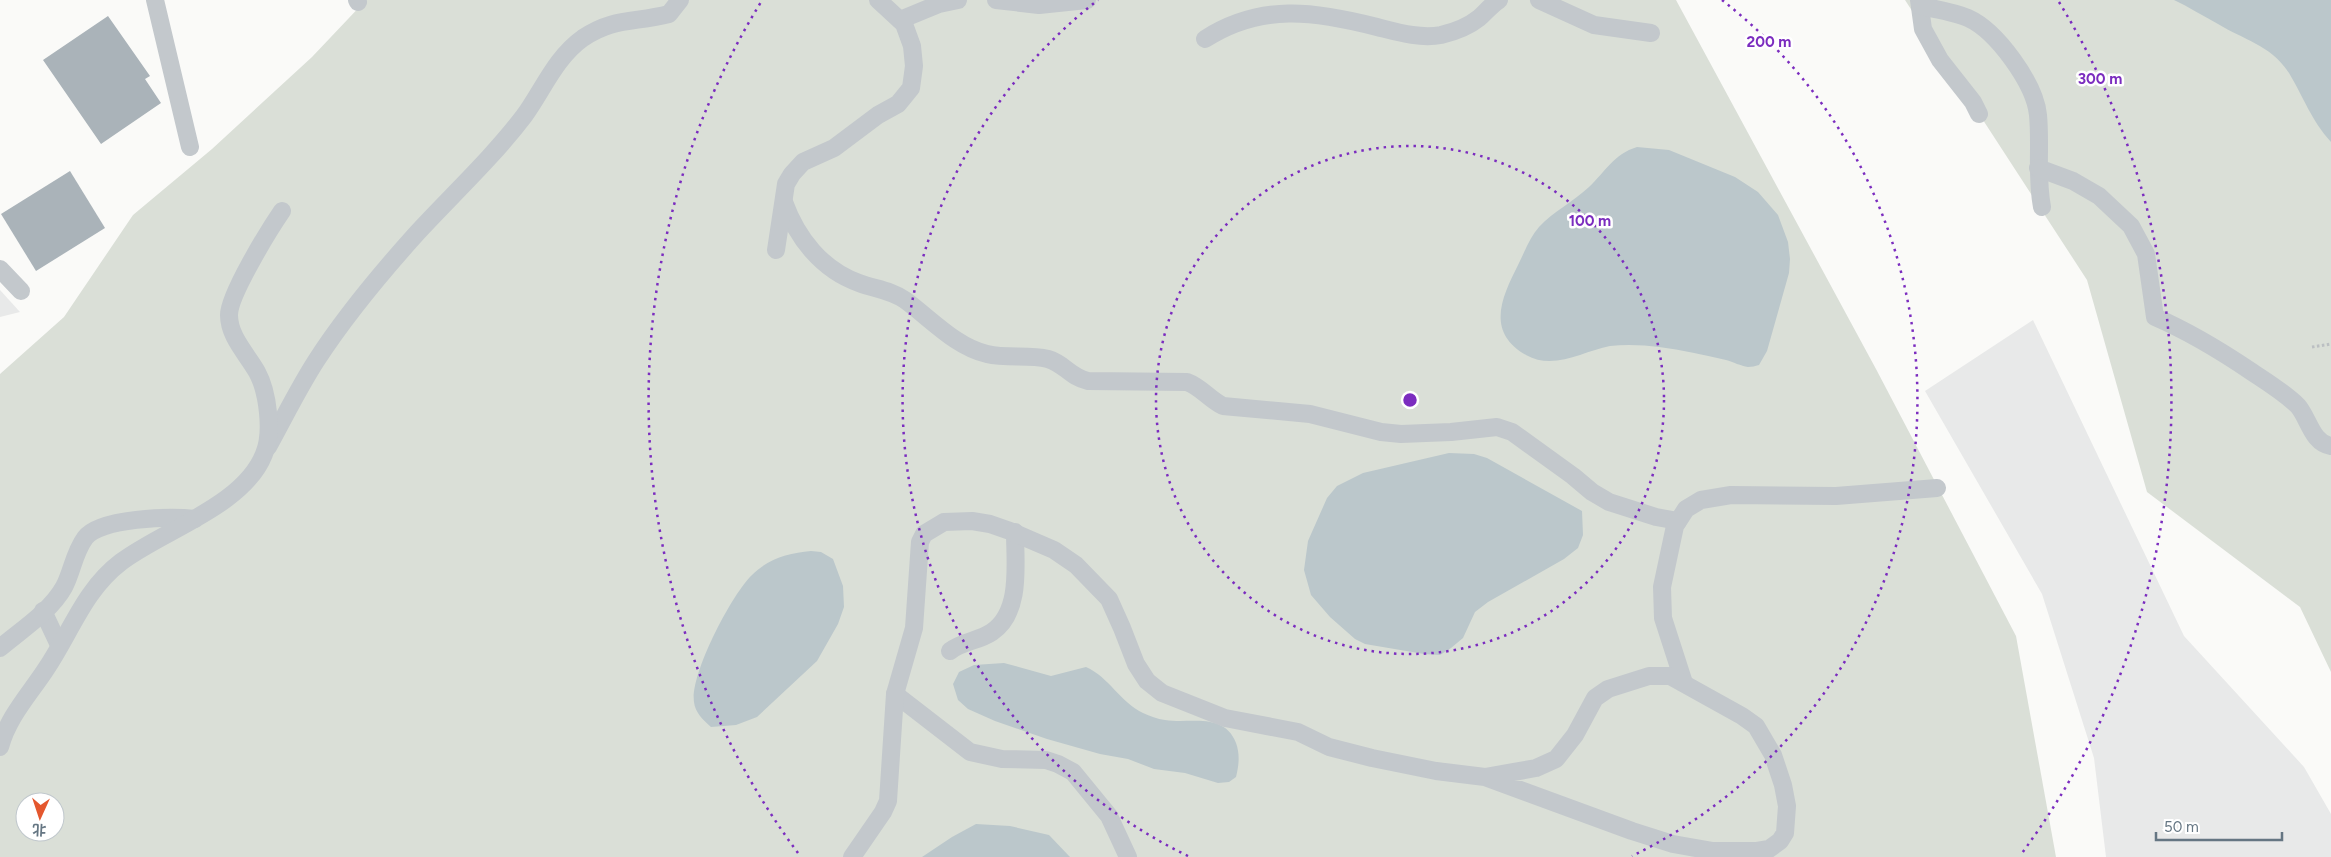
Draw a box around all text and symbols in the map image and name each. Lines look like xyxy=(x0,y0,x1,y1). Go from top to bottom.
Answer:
text: 200 m xyxy=(1747,33,1791,51)
text: 300 m xyxy=(2078,70,2122,88)
text: 100 m xyxy=(1569,212,1611,230)
centre of rings xyxy=(1401,391,1419,409)
north arrow xyxy=(15,792,65,842)
scale bar xyxy=(2156,810,2282,842)
text: 50 m xyxy=(2164,818,2199,836)
text: 北 xyxy=(32,821,47,838)

